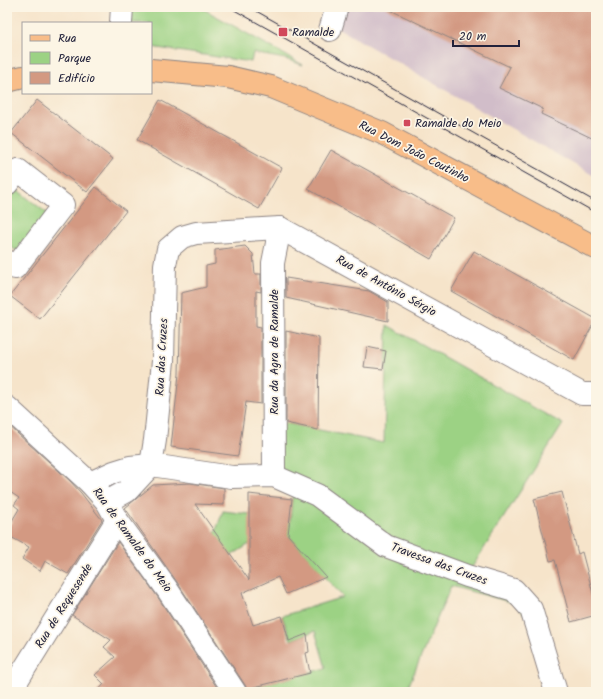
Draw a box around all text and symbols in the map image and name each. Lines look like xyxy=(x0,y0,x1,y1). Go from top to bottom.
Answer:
legend xyxy=(22,22,152,94)
scale bar xyxy=(453,22,519,48)
place label: Ramalde xyxy=(292,23,335,42)
marker: Ramalde xyxy=(277,26,289,38)
text: 20 m xyxy=(459,27,487,46)
text: Rua xyxy=(58,29,77,48)
text: Parque xyxy=(58,49,92,68)
text: Edifício xyxy=(58,69,95,88)
place label: Ramalde do Meio xyxy=(415,114,501,133)
street label: Rua Dom João Coutinho xyxy=(355,116,473,188)
marker: Ramalde do Meio xyxy=(402,118,412,128)
street label: Rua de António Sérgio xyxy=(332,250,440,322)
street label: Rua da Agra de Ramalde xyxy=(265,289,284,415)
street label: Rua das Cruzes xyxy=(150,318,174,396)
street label: Rua de Ramalde do Meio xyxy=(87,484,177,596)
street label: Travessa das Cruzes xyxy=(388,538,490,590)
street label: Rua de Requesende xyxy=(30,559,98,652)

